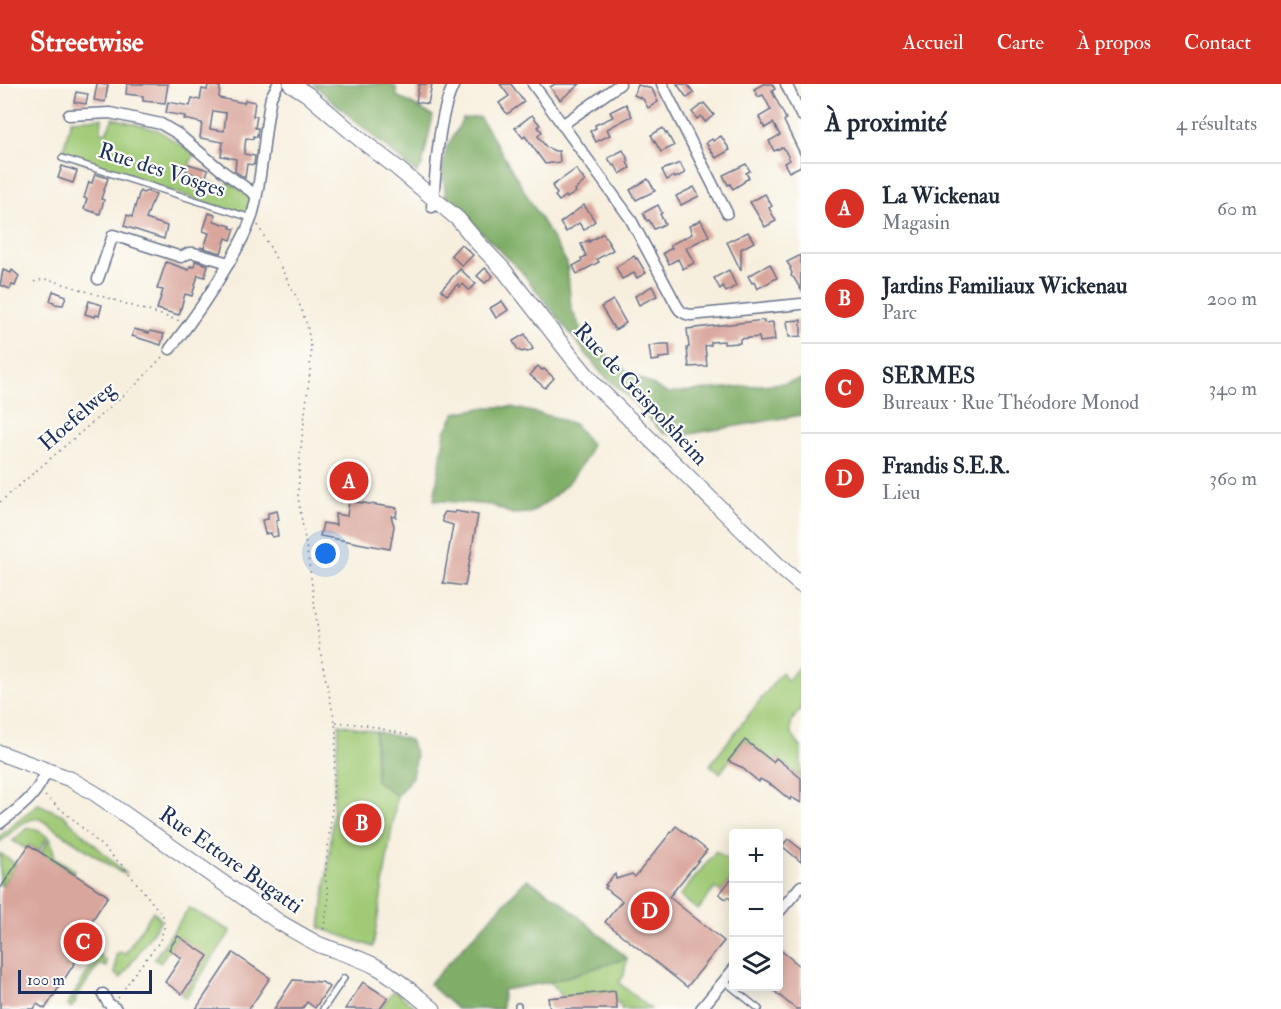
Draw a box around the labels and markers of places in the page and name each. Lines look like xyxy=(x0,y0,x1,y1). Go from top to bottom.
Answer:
pin: A xyxy=(330,458,368,504)
pin: B xyxy=(342,800,382,846)
pin: D xyxy=(630,888,670,934)
pin: C xyxy=(64,920,103,964)

